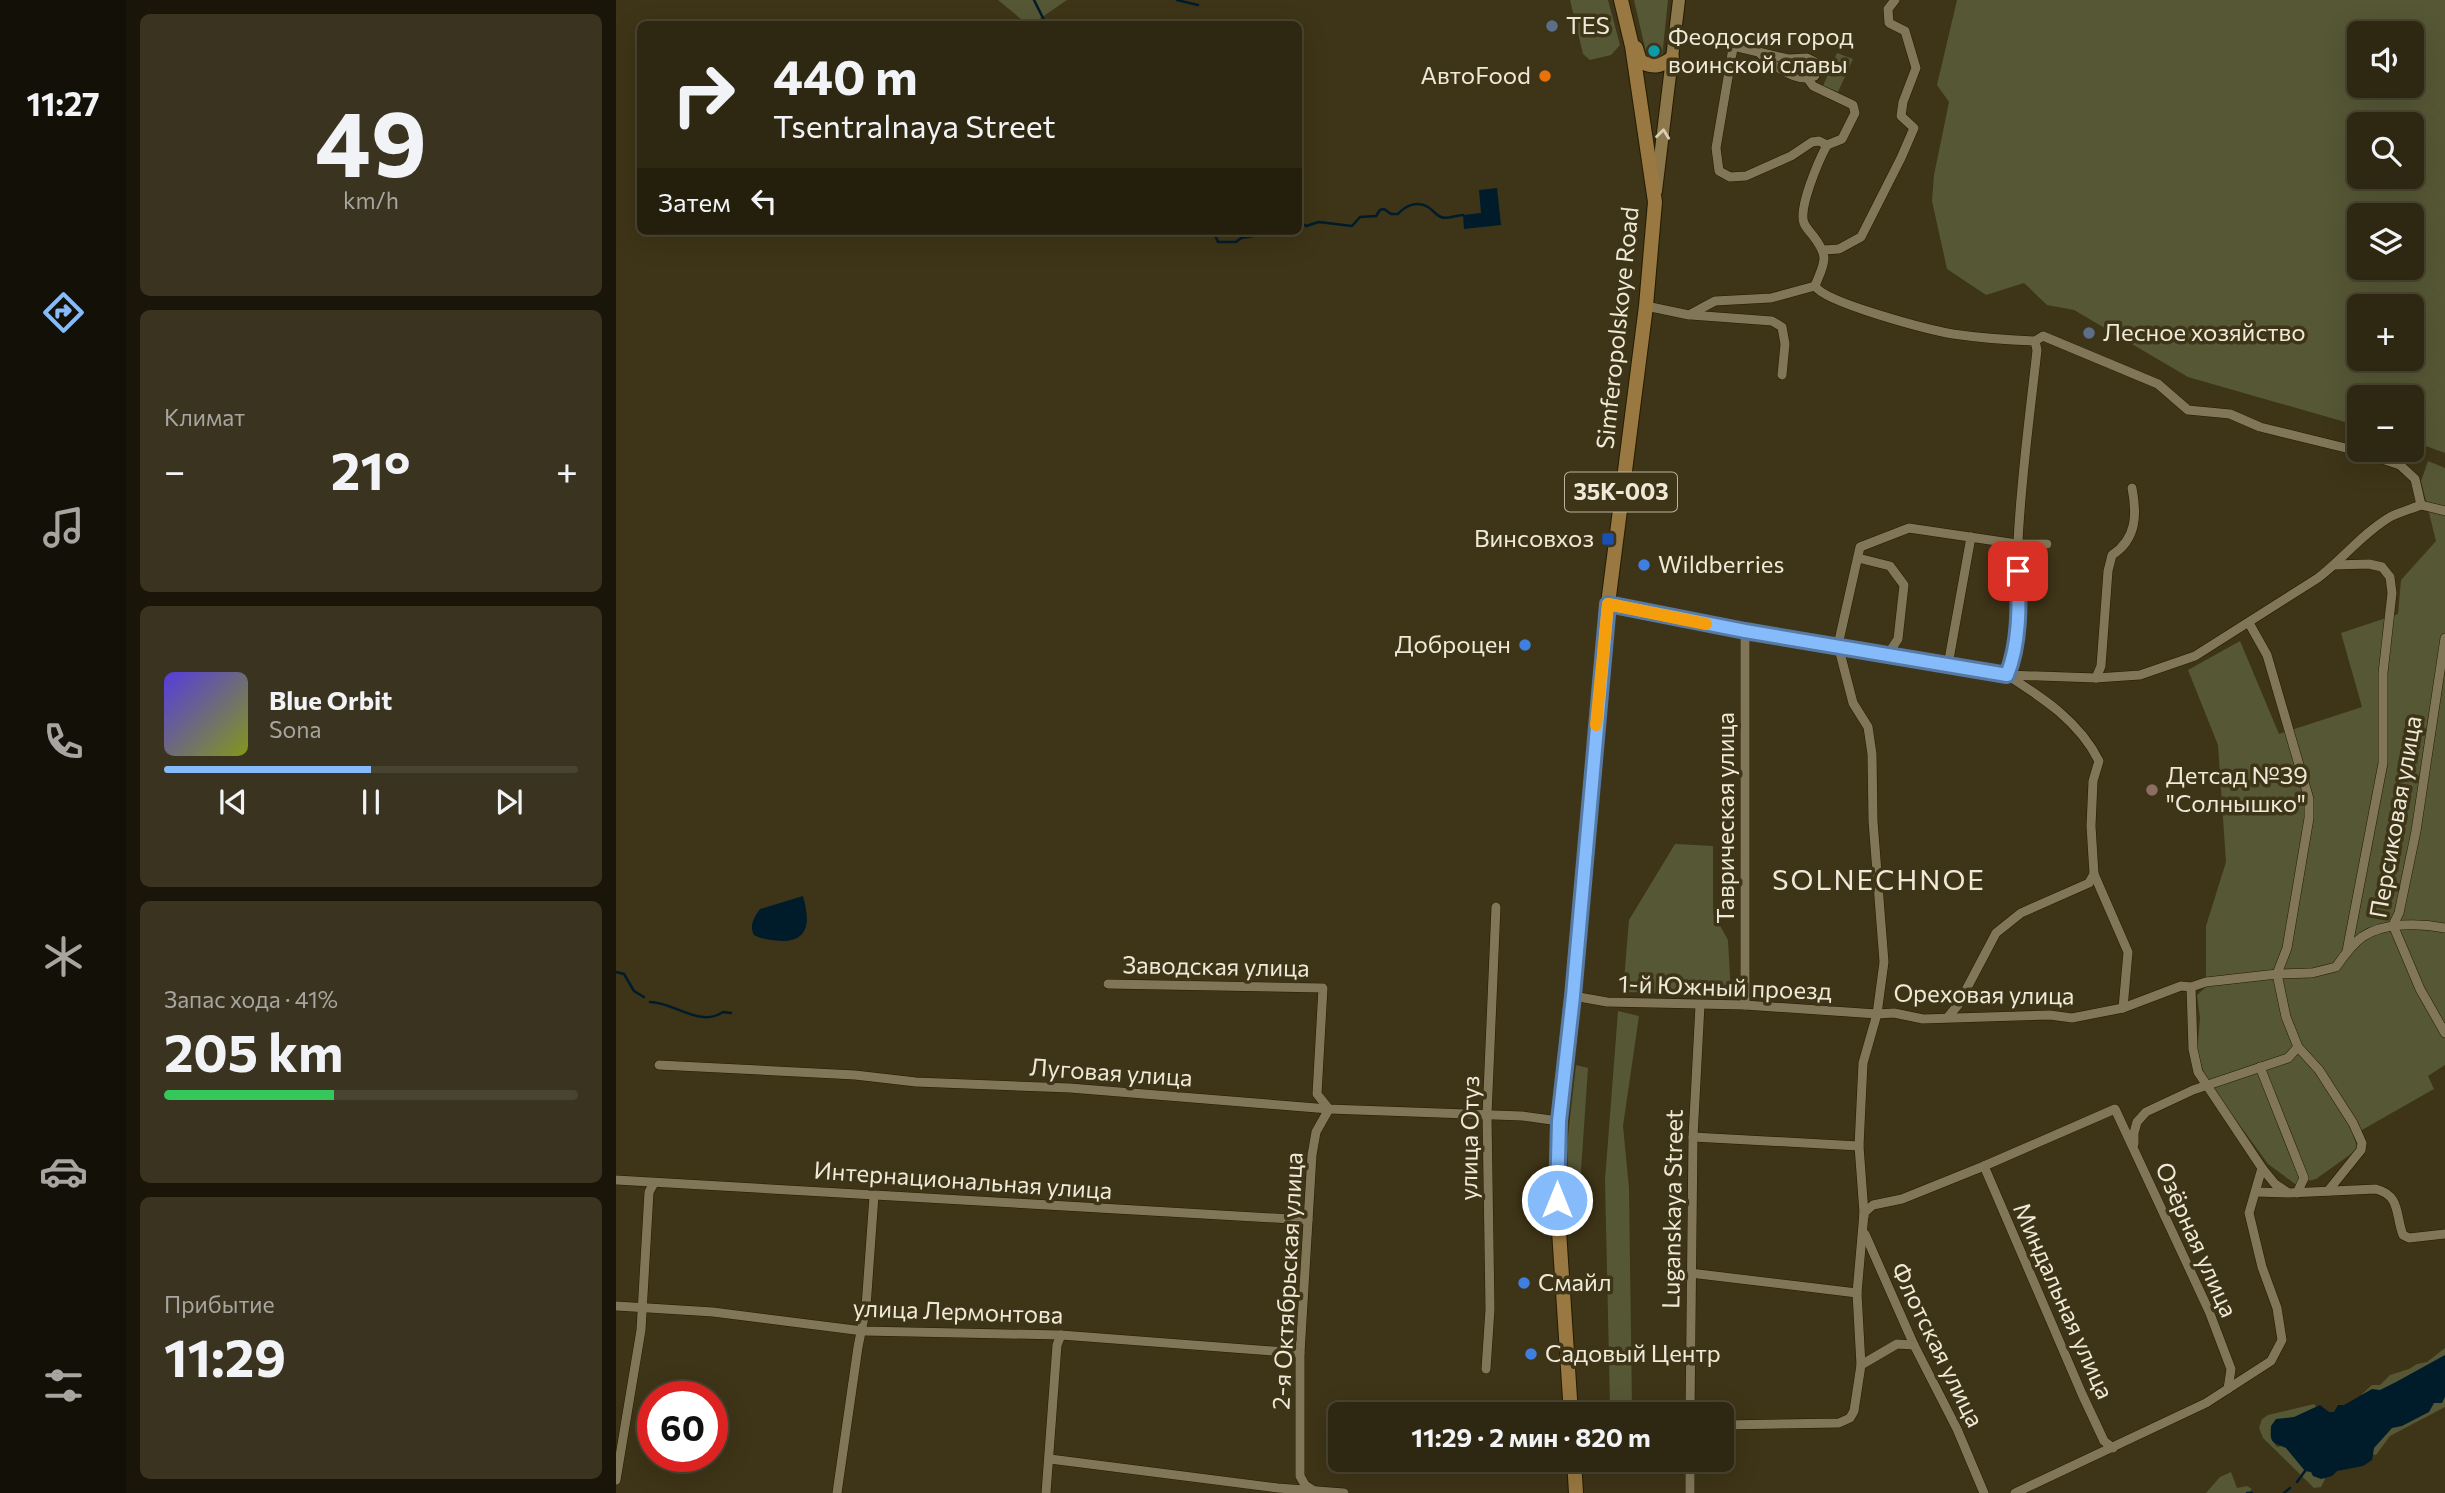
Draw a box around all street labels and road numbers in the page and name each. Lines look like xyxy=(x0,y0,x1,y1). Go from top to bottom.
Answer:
street label: Simferopolskoye Road xyxy=(1589,205,1644,450)
road number: 35К-003 xyxy=(1565,472,1677,512)
street label: Таврическая улица xyxy=(1710,712,1739,924)
street label: Персиковая улица xyxy=(2362,713,2427,920)
street label: Заводская улица xyxy=(1122,949,1310,982)
street label: 1-й Южный проезд xyxy=(1618,968,1832,1005)
street label: Ореховая улица xyxy=(1893,977,2075,1010)
street label: Луговая улица xyxy=(1029,1051,1194,1092)
street label: улица Отуз xyxy=(1453,1075,1484,1201)
street label: Luganskaya Street xyxy=(1655,1109,1688,1309)
street label: 2-я Октябрьская улица xyxy=(1265,1151,1308,1410)
street label: Интернациональная улица xyxy=(813,1155,1113,1204)
street label: Озёрная улица xyxy=(2150,1157,2245,1322)
street label: Миндальная улица xyxy=(2008,1198,2121,1403)
street label: Флотская улица xyxy=(1886,1257,1991,1431)
street label: улица Лермонтова xyxy=(852,1292,1064,1329)

